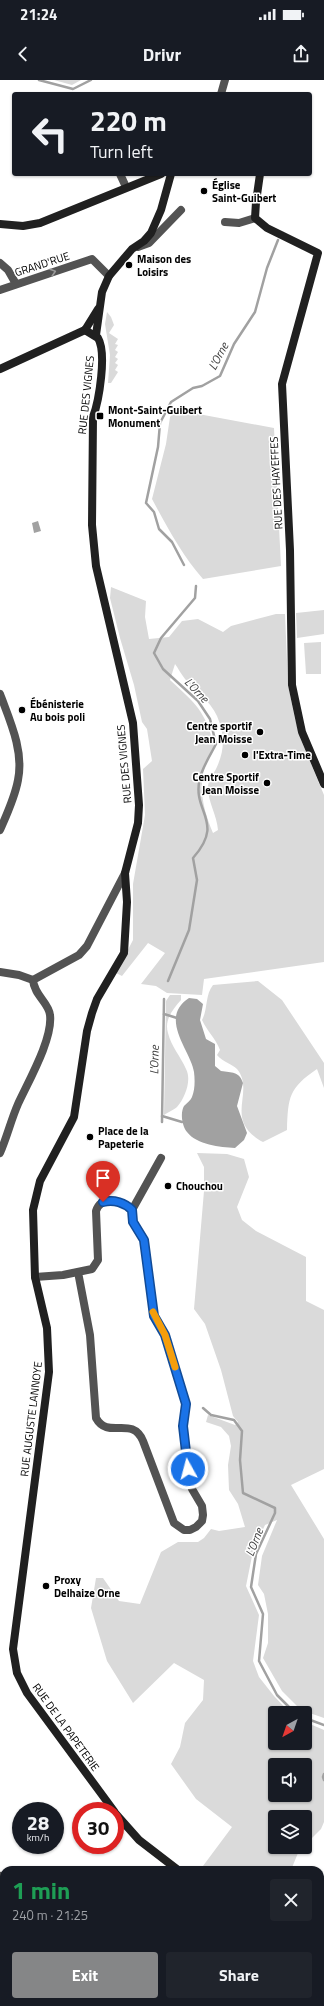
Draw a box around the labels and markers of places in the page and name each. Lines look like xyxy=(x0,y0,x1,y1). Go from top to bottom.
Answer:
place label: Église Saint-Guibert xyxy=(212,177,276,206)
marker: Église Saint-Guibert xyxy=(199,186,209,196)
place label: Maison des Loisirs xyxy=(137,251,191,280)
marker: Maison des Loisirs xyxy=(124,260,134,270)
place label: Mont-Saint-Guibert Monument xyxy=(108,402,202,431)
marker: Mont-Saint-Guibert Monument xyxy=(95,411,105,421)
place label: Ébénisterie Au bois poli xyxy=(30,696,85,725)
marker: Ébénisterie Au bois poli xyxy=(17,705,27,715)
place label: Centre sportif Jean Moisse xyxy=(186,718,252,747)
marker: Centre sportif Jean Moisse xyxy=(255,727,265,737)
place label: l'Extra-Time xyxy=(253,747,311,763)
marker: l'Extra-Time xyxy=(240,750,250,760)
place label: Centre Sportif Jean Moisse xyxy=(193,769,259,798)
marker: Centre Sportif Jean Moisse xyxy=(262,778,272,788)
place label: Place de la Papeterie xyxy=(98,1123,149,1152)
marker: Place de la Papeterie xyxy=(85,1132,95,1142)
pin xyxy=(86,1161,120,1202)
place label: Chouchou xyxy=(176,1178,223,1194)
marker: Chouchou xyxy=(163,1181,173,1191)
place label: Proxy Delhaize Orne xyxy=(54,1572,121,1601)
marker: Proxy Delhaize Orne xyxy=(41,1581,51,1591)

